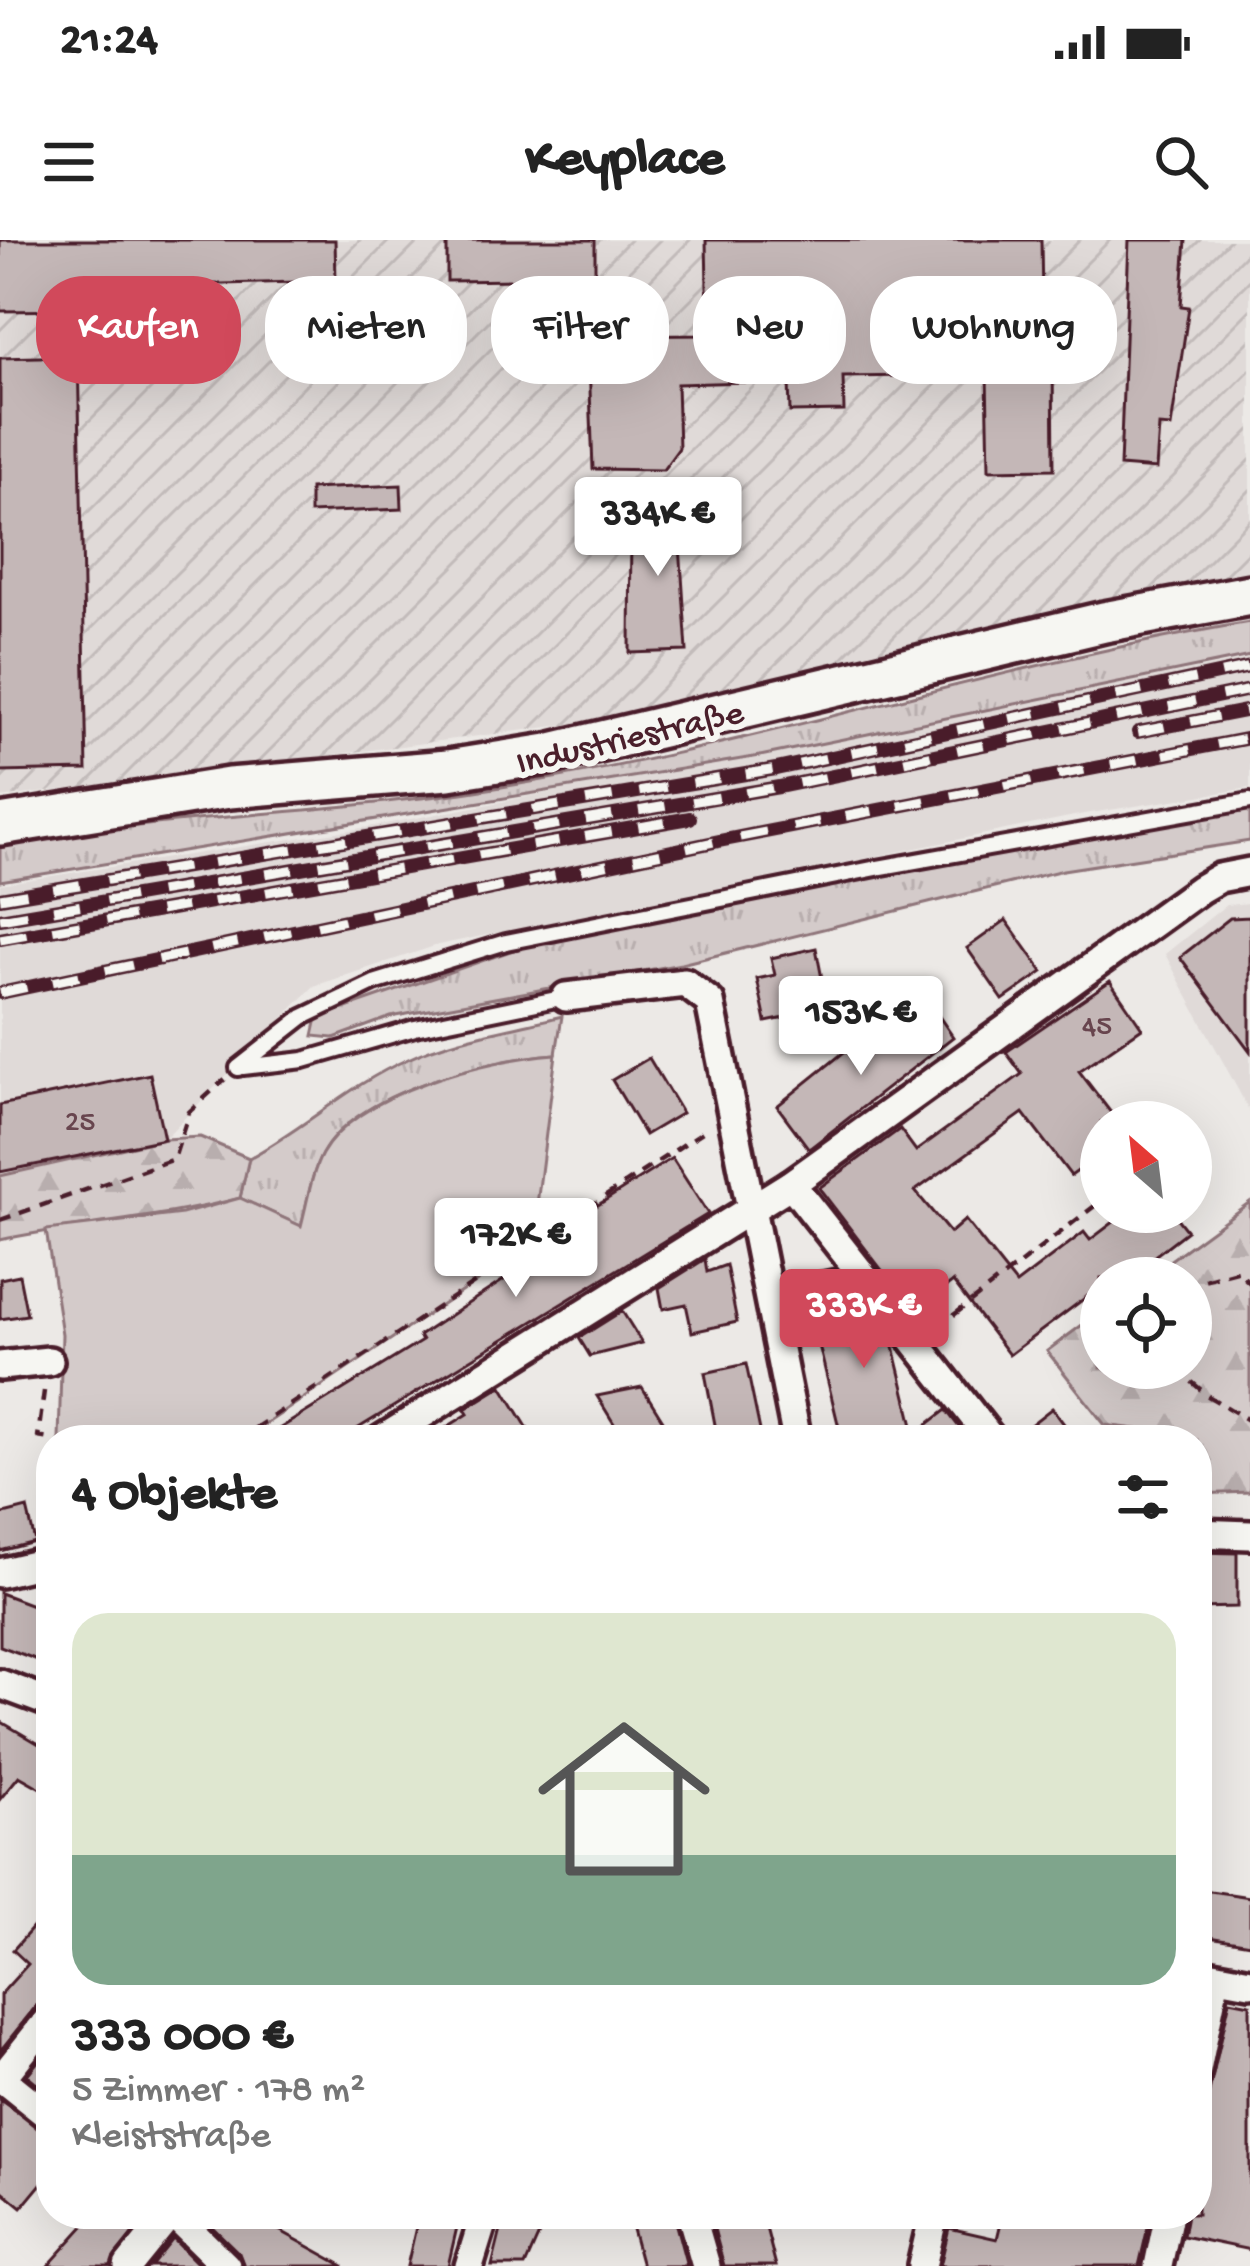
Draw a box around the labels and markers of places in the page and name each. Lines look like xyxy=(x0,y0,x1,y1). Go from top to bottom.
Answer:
pin: 334K € xyxy=(560,477,756,579)
pin: 153K € xyxy=(763,976,959,1078)
pin: 172K € xyxy=(418,1198,614,1300)
pin: 333K € xyxy=(766,1269,962,1371)

